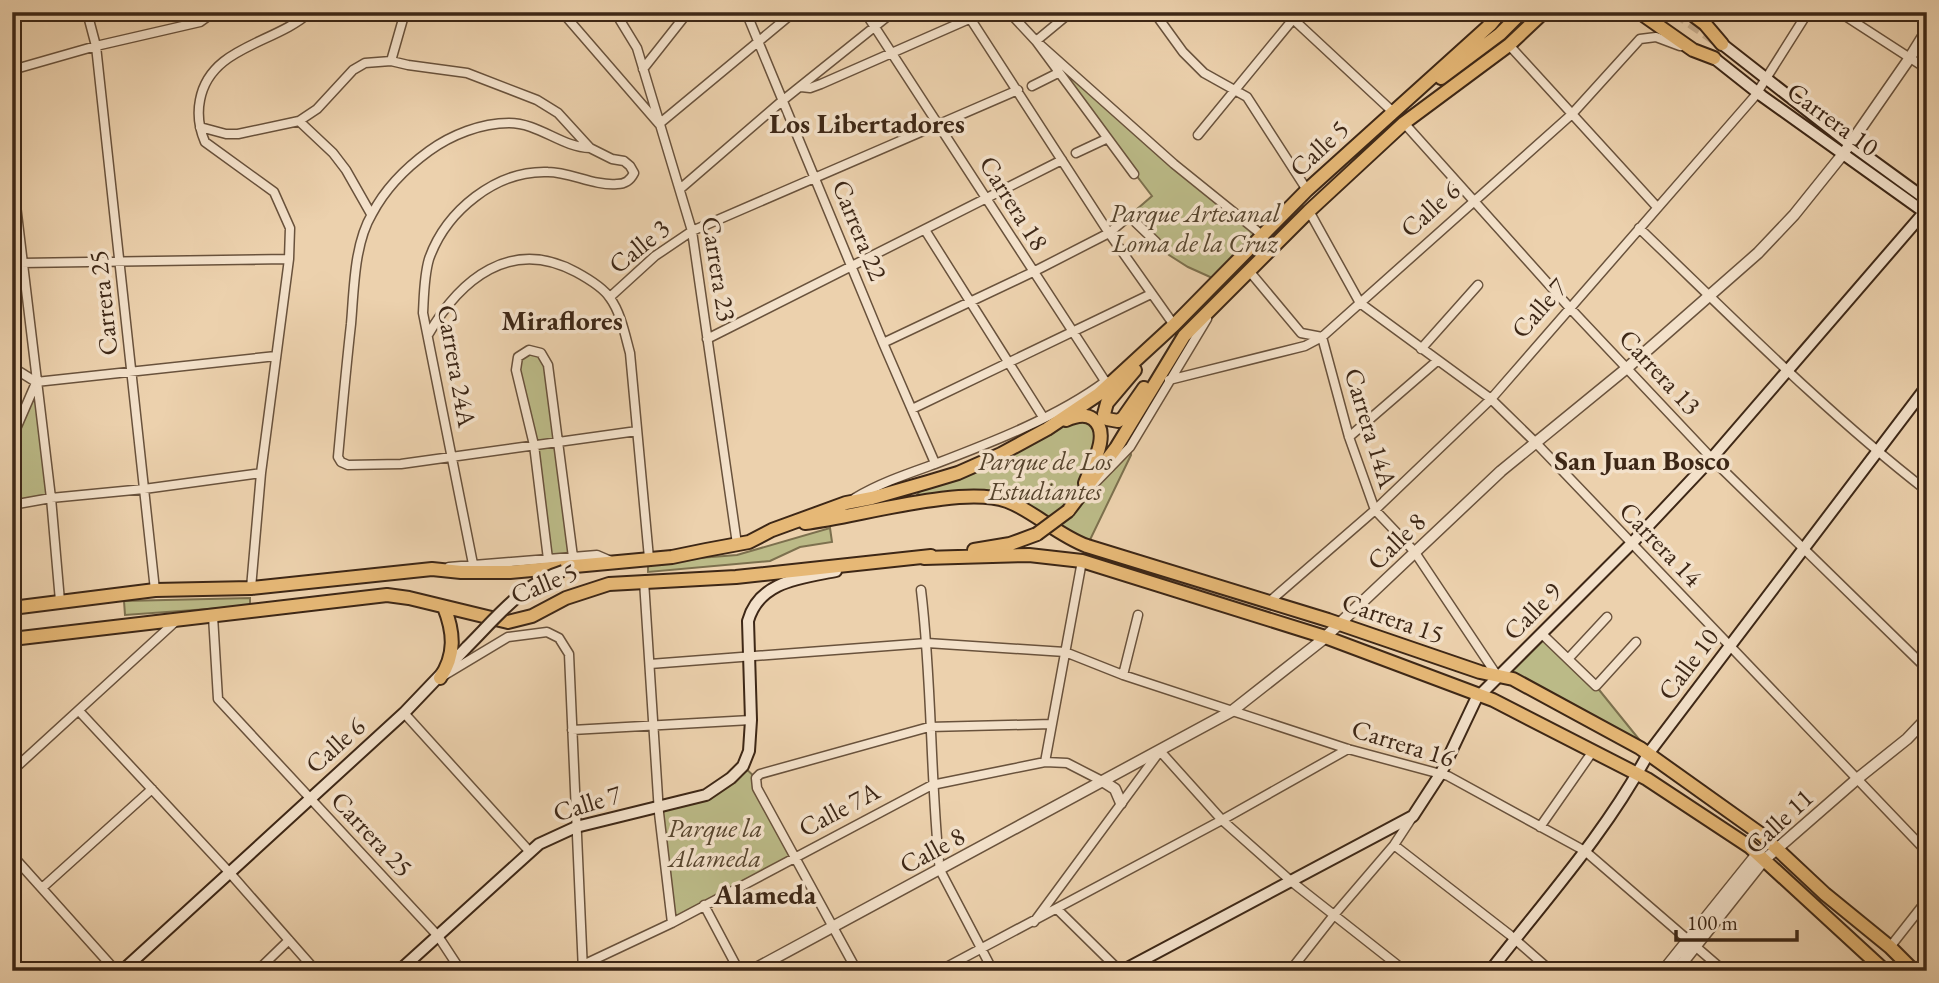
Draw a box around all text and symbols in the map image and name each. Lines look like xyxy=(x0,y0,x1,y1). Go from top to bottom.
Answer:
street label: Carrera 10 xyxy=(1780,74,1886,164)
district label: Los Libertadores xyxy=(769,105,965,141)
street label: Calle 5 xyxy=(1282,112,1356,184)
street label: Carrera 18 xyxy=(972,149,1056,257)
street label: Calle 6 xyxy=(1393,173,1467,245)
street label: Carrera 22 xyxy=(824,175,896,286)
park label: Parque Artesanal Loma de la Cruz xyxy=(1110,196,1281,260)
street label: Calle 3 xyxy=(601,211,677,281)
street label: Carrera 23 xyxy=(694,214,744,324)
street label: Carrera 25 xyxy=(81,249,125,357)
street label: Calle 7 xyxy=(1503,270,1575,345)
street label: Carrera 24A xyxy=(430,302,485,431)
district label: Miraflores xyxy=(501,302,623,338)
street label: Carrera 13 xyxy=(1612,322,1708,422)
street label: Carrera 14A xyxy=(1337,364,1406,493)
district label: San Juan Bosco xyxy=(1554,442,1730,478)
park label: Parque de Los Estudiantes xyxy=(978,444,1113,508)
street label: Carrera 14 xyxy=(1612,494,1710,594)
street label: Calle 8 xyxy=(1359,505,1433,577)
street label: Calle 5 xyxy=(506,554,582,612)
street label: Calle 9 xyxy=(1496,574,1569,647)
street label: Carrera 15 xyxy=(1338,585,1448,651)
street label: Calle 10 xyxy=(1650,621,1726,707)
street label: Calle 6 xyxy=(298,709,372,781)
street label: Carrera 16 xyxy=(1348,711,1458,775)
street label: Calle 7A xyxy=(793,773,886,844)
street label: Calle 7 xyxy=(549,776,626,829)
street label: Calle 11 xyxy=(1738,781,1820,861)
street label: Carrera 25 xyxy=(324,784,420,884)
park label: Parque la Alameda xyxy=(667,811,762,875)
street label: Calle 8 xyxy=(893,819,971,881)
district label: Alameda xyxy=(713,876,817,912)
scale bar xyxy=(1676,899,1797,943)
text: 100 m xyxy=(1687,909,1738,936)

